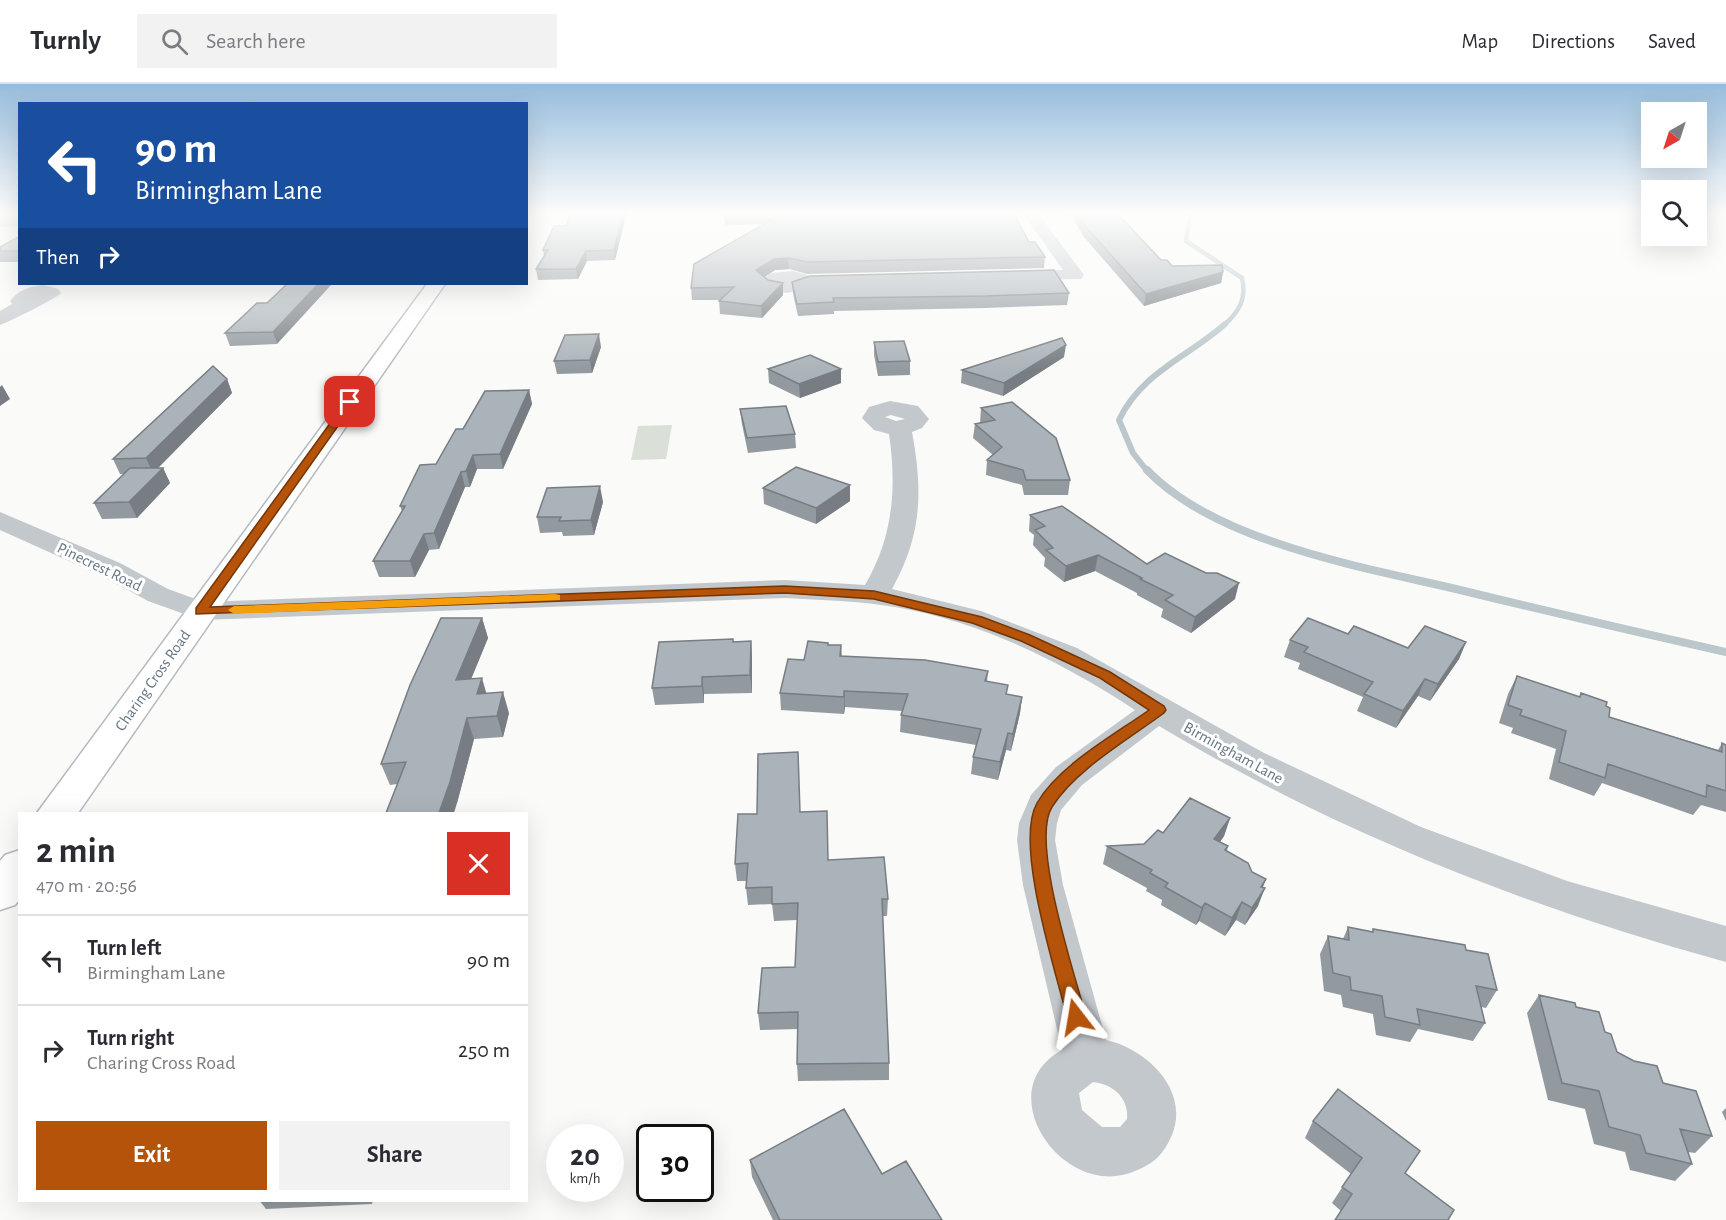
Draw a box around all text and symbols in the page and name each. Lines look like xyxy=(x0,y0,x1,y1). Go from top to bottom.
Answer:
search box xyxy=(137,14,557,68)
icon: search xyxy=(158,25,191,58)
text: Turnly xyxy=(30,27,101,55)
text: Search here xyxy=(206,30,306,52)
text: Map xyxy=(1462,31,1498,52)
text: Directions xyxy=(1531,31,1615,52)
text: Saved xyxy=(1648,31,1696,52)
north arrow xyxy=(1641,102,1707,168)
map controls xyxy=(1641,102,1707,246)
icon: left xyxy=(36,126,114,204)
text: 90 m xyxy=(135,128,217,170)
text: Birmingham Lane xyxy=(135,177,322,204)
button: search xyxy=(1641,180,1707,246)
icon: right xyxy=(92,240,125,273)
text: Then xyxy=(36,246,80,268)
pin xyxy=(324,376,375,427)
icon: arrive xyxy=(333,385,366,418)
street label: Pinecrest Road xyxy=(55,540,144,594)
street label: Charing Cross Road xyxy=(112,627,193,734)
street label: Birmingham Lane xyxy=(1181,719,1286,787)
button: close xyxy=(447,832,510,895)
text: 2 min xyxy=(36,833,116,869)
text: 470 m · 20:56 xyxy=(36,876,137,896)
text: Turn left xyxy=(87,937,161,959)
icon: left xyxy=(36,944,69,977)
text: 90 m xyxy=(467,949,510,971)
text: Birmingham Lane xyxy=(87,963,226,983)
position arrow xyxy=(1044,985,1108,1049)
text: Turn right xyxy=(87,1027,174,1049)
icon: right xyxy=(36,1034,69,1067)
text: 250 m xyxy=(458,1039,510,1061)
text: Charing Cross Road xyxy=(87,1053,236,1073)
button: Exit xyxy=(36,1121,267,1190)
button: Share xyxy=(279,1121,510,1190)
speed limit sign: 30 xyxy=(636,1124,714,1202)
text: 20 xyxy=(570,1141,600,1171)
text: km/h xyxy=(570,1171,600,1186)

